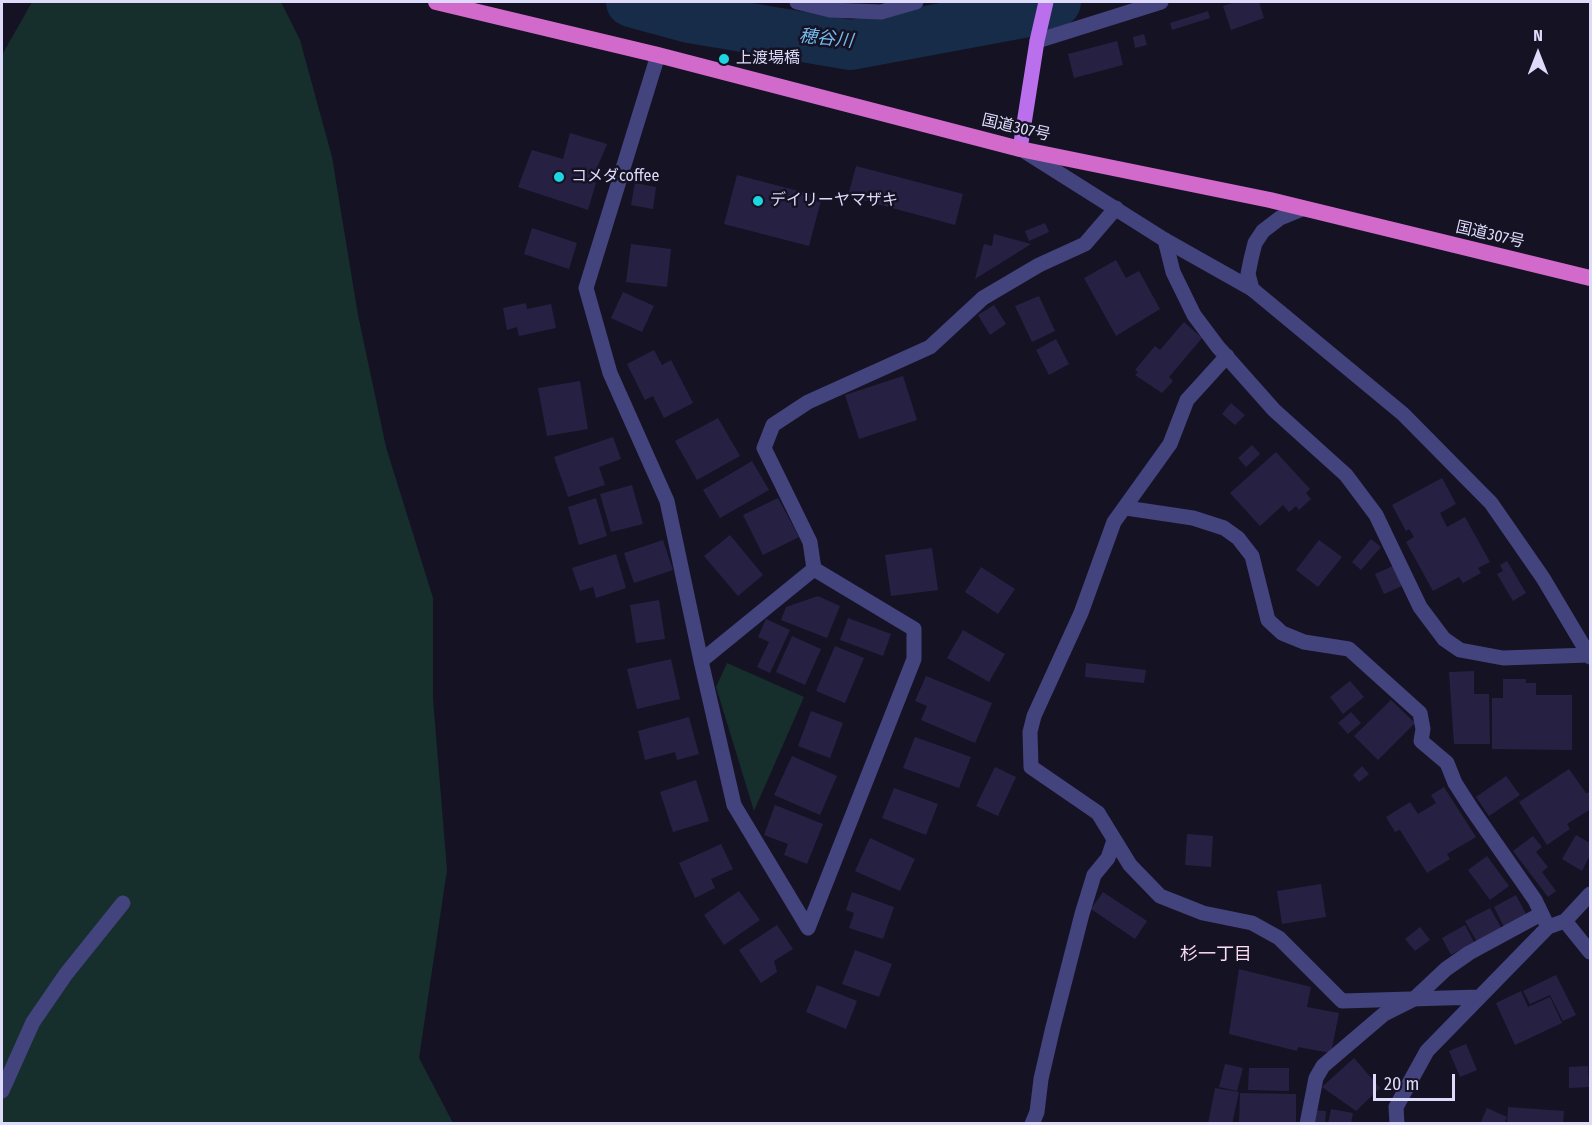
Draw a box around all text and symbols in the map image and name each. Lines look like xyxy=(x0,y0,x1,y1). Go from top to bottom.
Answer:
north arrow xyxy=(1508,24,1568,84)
water label: 穂谷川 xyxy=(798,25,854,53)
text: N xyxy=(1533,26,1543,45)
place label: 上渡場橋 xyxy=(736,49,800,69)
marker: 上渡場橋 xyxy=(717,52,731,66)
street label: 国道307号 xyxy=(980,111,1052,145)
place label: コメダcoffee xyxy=(571,167,659,187)
marker: コメダcoffee xyxy=(552,170,566,184)
place label: デイリーヤマザキ xyxy=(770,191,898,211)
marker: デイリーヤマザキ xyxy=(751,194,765,208)
street label: 国道307号 xyxy=(1454,218,1526,252)
district label: 杉一丁目 xyxy=(1180,944,1252,966)
scale bar xyxy=(1376,1062,1458,1100)
text: 20 m xyxy=(1384,1073,1419,1095)

